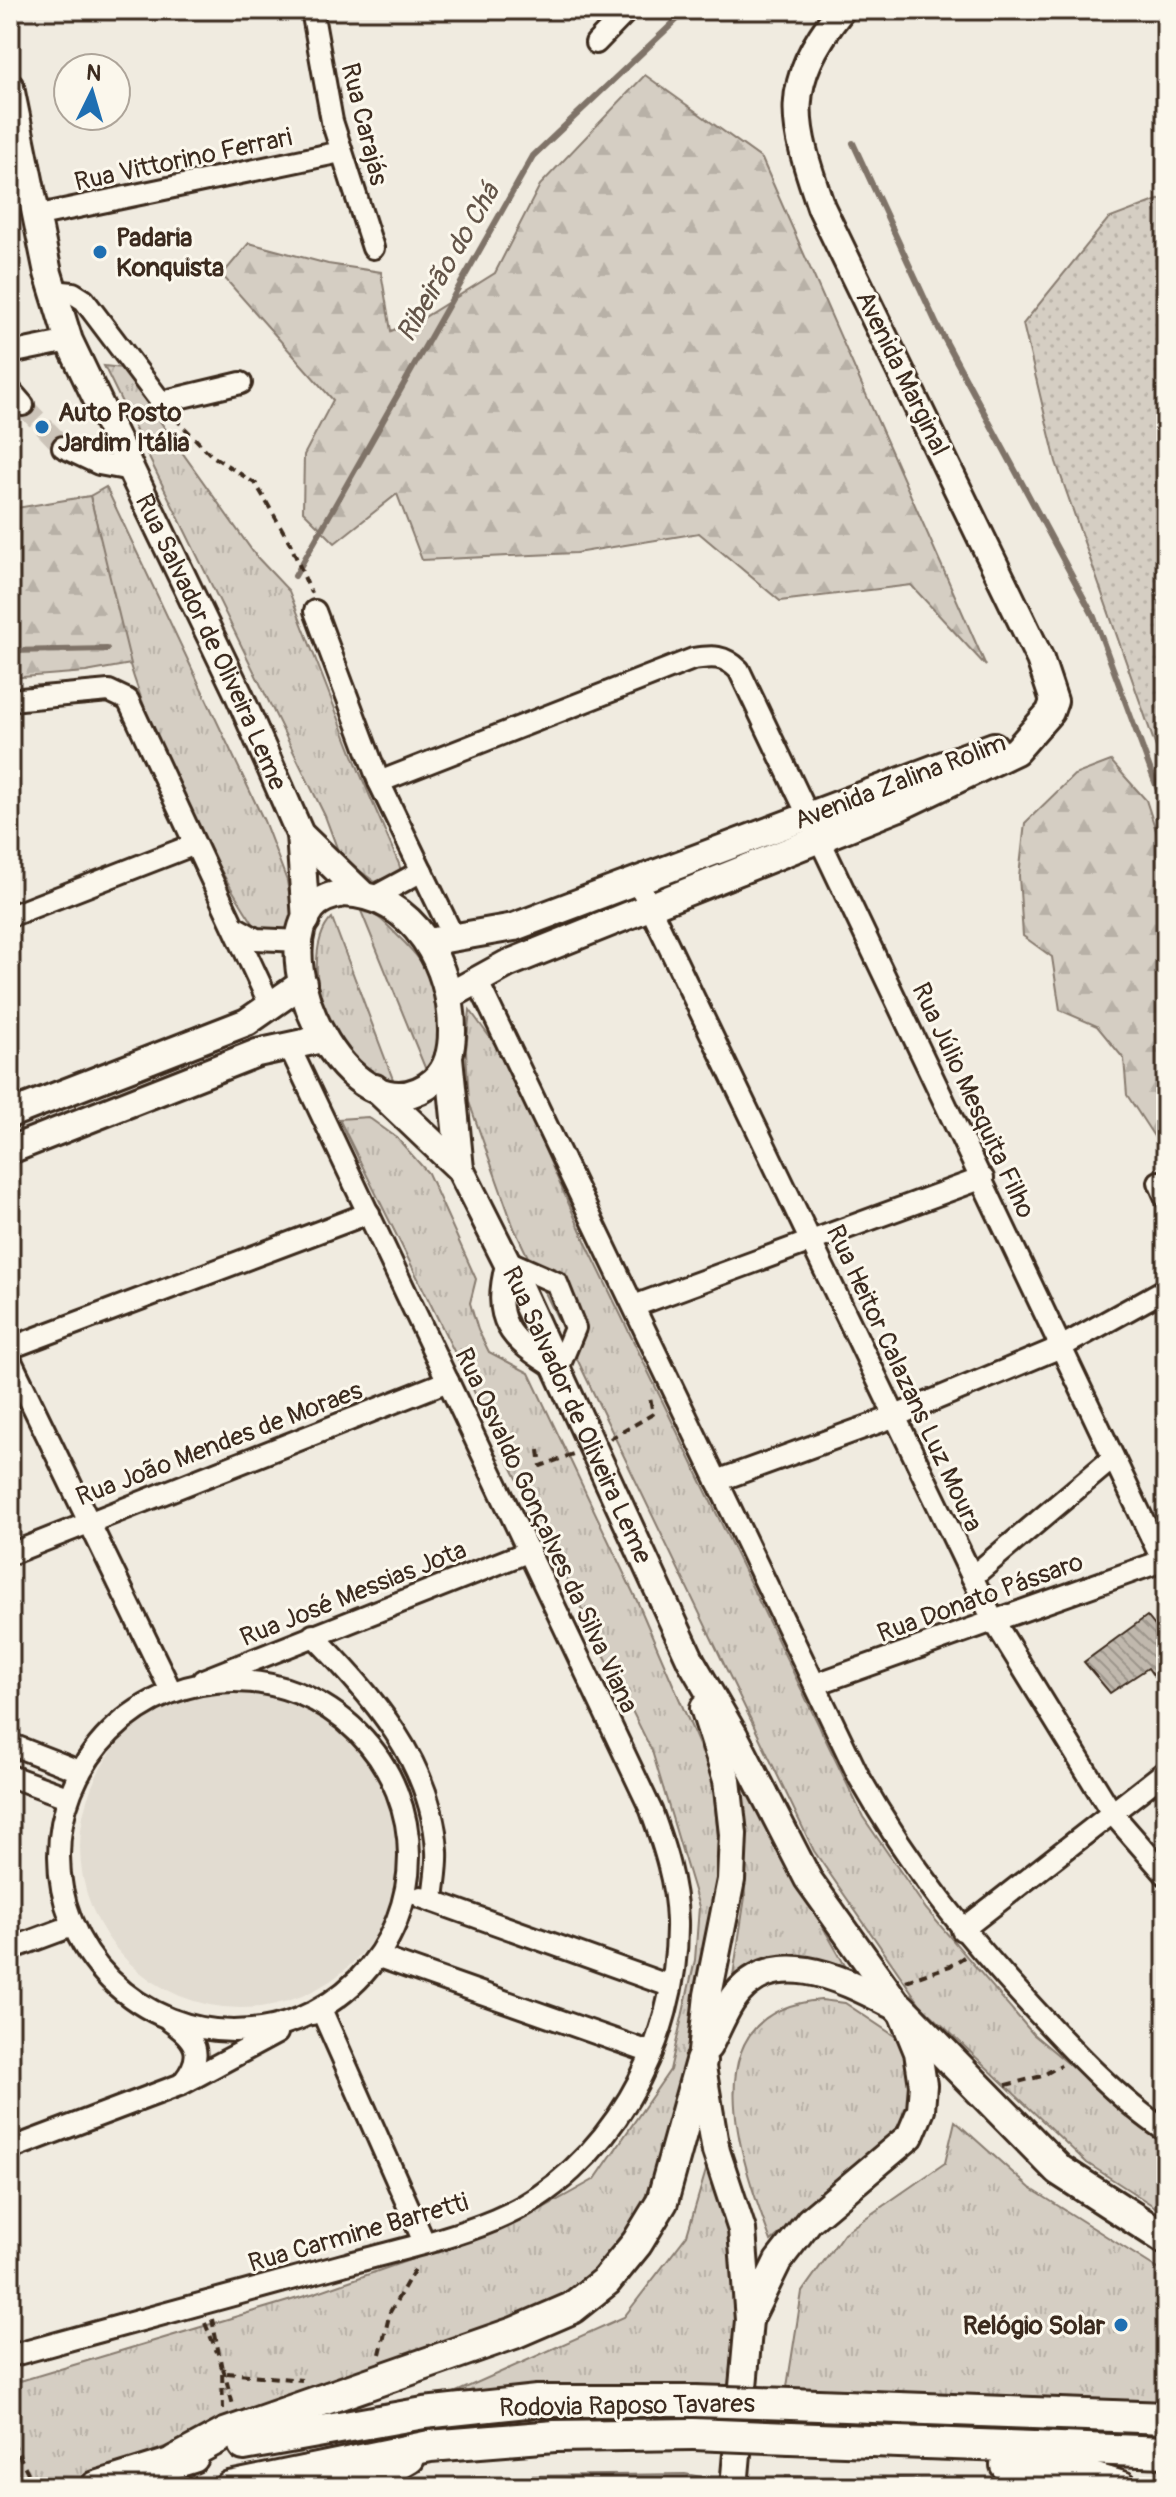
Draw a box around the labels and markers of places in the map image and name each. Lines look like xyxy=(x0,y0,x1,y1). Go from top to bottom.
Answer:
place label: Padaria Konquista xyxy=(116,222,224,284)
marker: Padaria Konquista xyxy=(91,243,109,261)
place label: Auto Posto Jardim Itália xyxy=(58,397,190,459)
marker: Auto Posto Jardim Itália xyxy=(33,418,51,436)
place label: Relógio Solar xyxy=(963,2310,1106,2342)
marker: Relógio Solar xyxy=(1112,2316,1130,2334)

